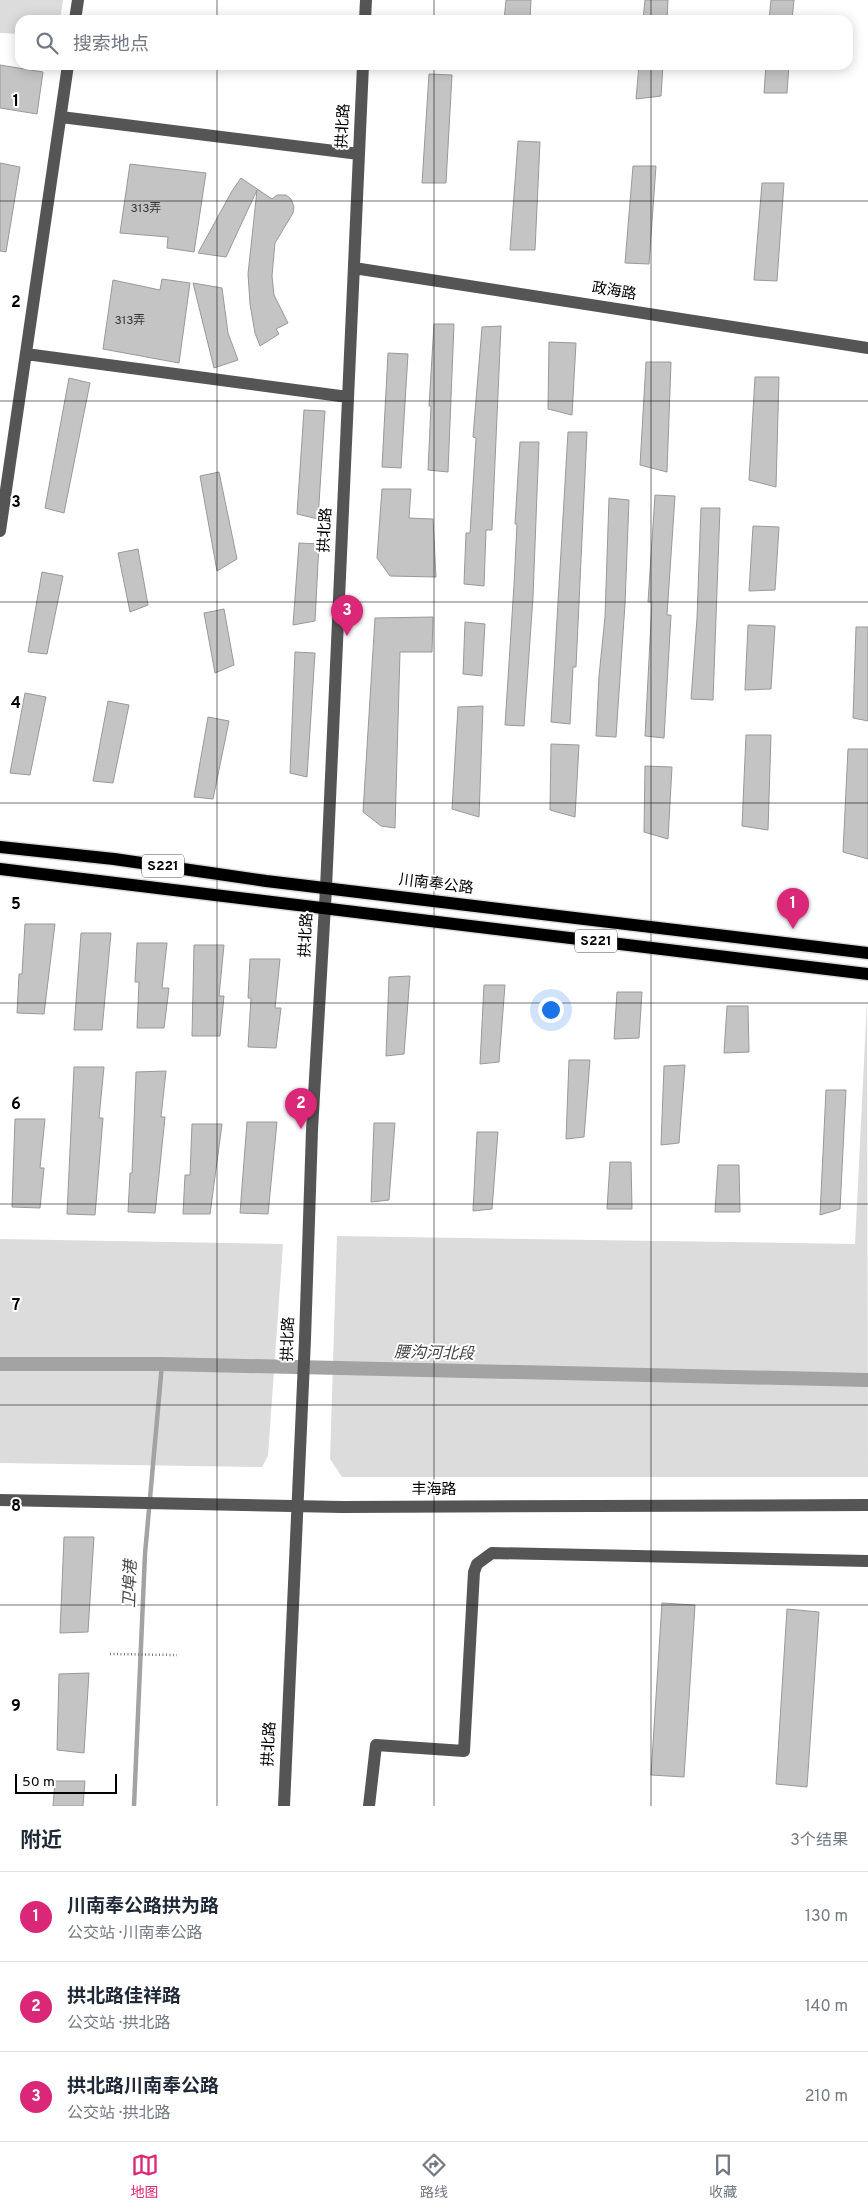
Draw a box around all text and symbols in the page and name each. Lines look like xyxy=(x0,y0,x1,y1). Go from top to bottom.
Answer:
search box xyxy=(15,15,853,70)
icon: search xyxy=(33,29,61,57)
text: 搜索地点 xyxy=(73,33,149,57)
text: 1 xyxy=(13,92,19,112)
street label: 拱北路 xyxy=(332,103,355,149)
house number: 313弄 xyxy=(131,201,161,217)
street label: 政海路 xyxy=(590,279,638,305)
text: 2 xyxy=(11,293,21,313)
house number: 313弄 xyxy=(115,313,145,329)
text: 3 xyxy=(11,493,21,513)
street label: 拱北路 xyxy=(314,507,337,553)
pin: 3 xyxy=(331,595,363,636)
text: 4 xyxy=(11,694,21,714)
road number: S221 xyxy=(142,854,184,878)
street label: 川南奉公路 xyxy=(398,871,474,899)
pin: 1 xyxy=(777,888,809,929)
text: 5 xyxy=(11,895,21,915)
street label: 拱北路 xyxy=(295,912,318,958)
road number: S221 xyxy=(575,929,617,952)
your location xyxy=(538,997,564,1023)
pin: 2 xyxy=(285,1088,317,1129)
text: 6 xyxy=(11,1095,21,1115)
text: 7 xyxy=(12,1296,20,1316)
street label: 拱北路 xyxy=(278,1316,299,1362)
water label: 腰沟河北段 xyxy=(394,1343,476,1365)
street label: 丰海路 xyxy=(411,1481,457,1500)
text: 8 xyxy=(11,1497,21,1517)
water label: 卫埠港 xyxy=(120,1558,142,1608)
text: 9 xyxy=(11,1697,21,1717)
street label: 拱北路 xyxy=(258,1721,281,1767)
scale bar xyxy=(15,1771,118,1794)
text: 50 m xyxy=(22,1774,55,1791)
text: 附近 xyxy=(20,1828,62,1855)
text: 3个结果 xyxy=(790,1831,848,1851)
text: 川南奉公路拱为路 xyxy=(67,1895,219,1919)
text: 1 xyxy=(33,1907,39,1927)
text: 130 m xyxy=(805,1907,848,1927)
text: 公交站 · 川南奉公路 xyxy=(67,1924,203,1944)
text: 拱北路佳祥路 xyxy=(67,1985,181,2009)
text: 2 xyxy=(31,1997,41,2017)
text: 140 m xyxy=(805,1997,848,2017)
text: 公交站 · 拱北路 xyxy=(67,2014,171,2034)
text: 拱北路川南奉公路 xyxy=(67,2075,219,2099)
text: 3 xyxy=(31,2087,41,2107)
text: 210 m xyxy=(805,2087,848,2107)
text: 公交站 · 拱北路 xyxy=(67,2104,171,2124)
tab: 地图 xyxy=(131,2151,159,2202)
tab: 路线 xyxy=(420,2151,448,2202)
tab: 收藏 xyxy=(709,2151,737,2202)

